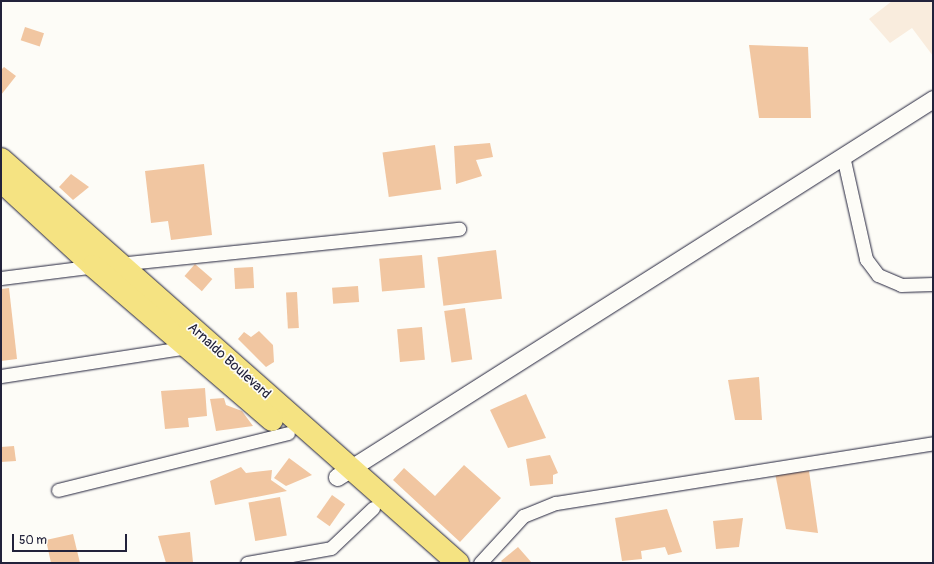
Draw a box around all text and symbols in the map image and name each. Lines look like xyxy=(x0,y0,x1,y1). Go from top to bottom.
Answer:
street label: Arnaldo Boulevard xyxy=(184,319,274,403)
scale bar xyxy=(14,526,129,552)
text: 50 m xyxy=(19,533,47,548)

